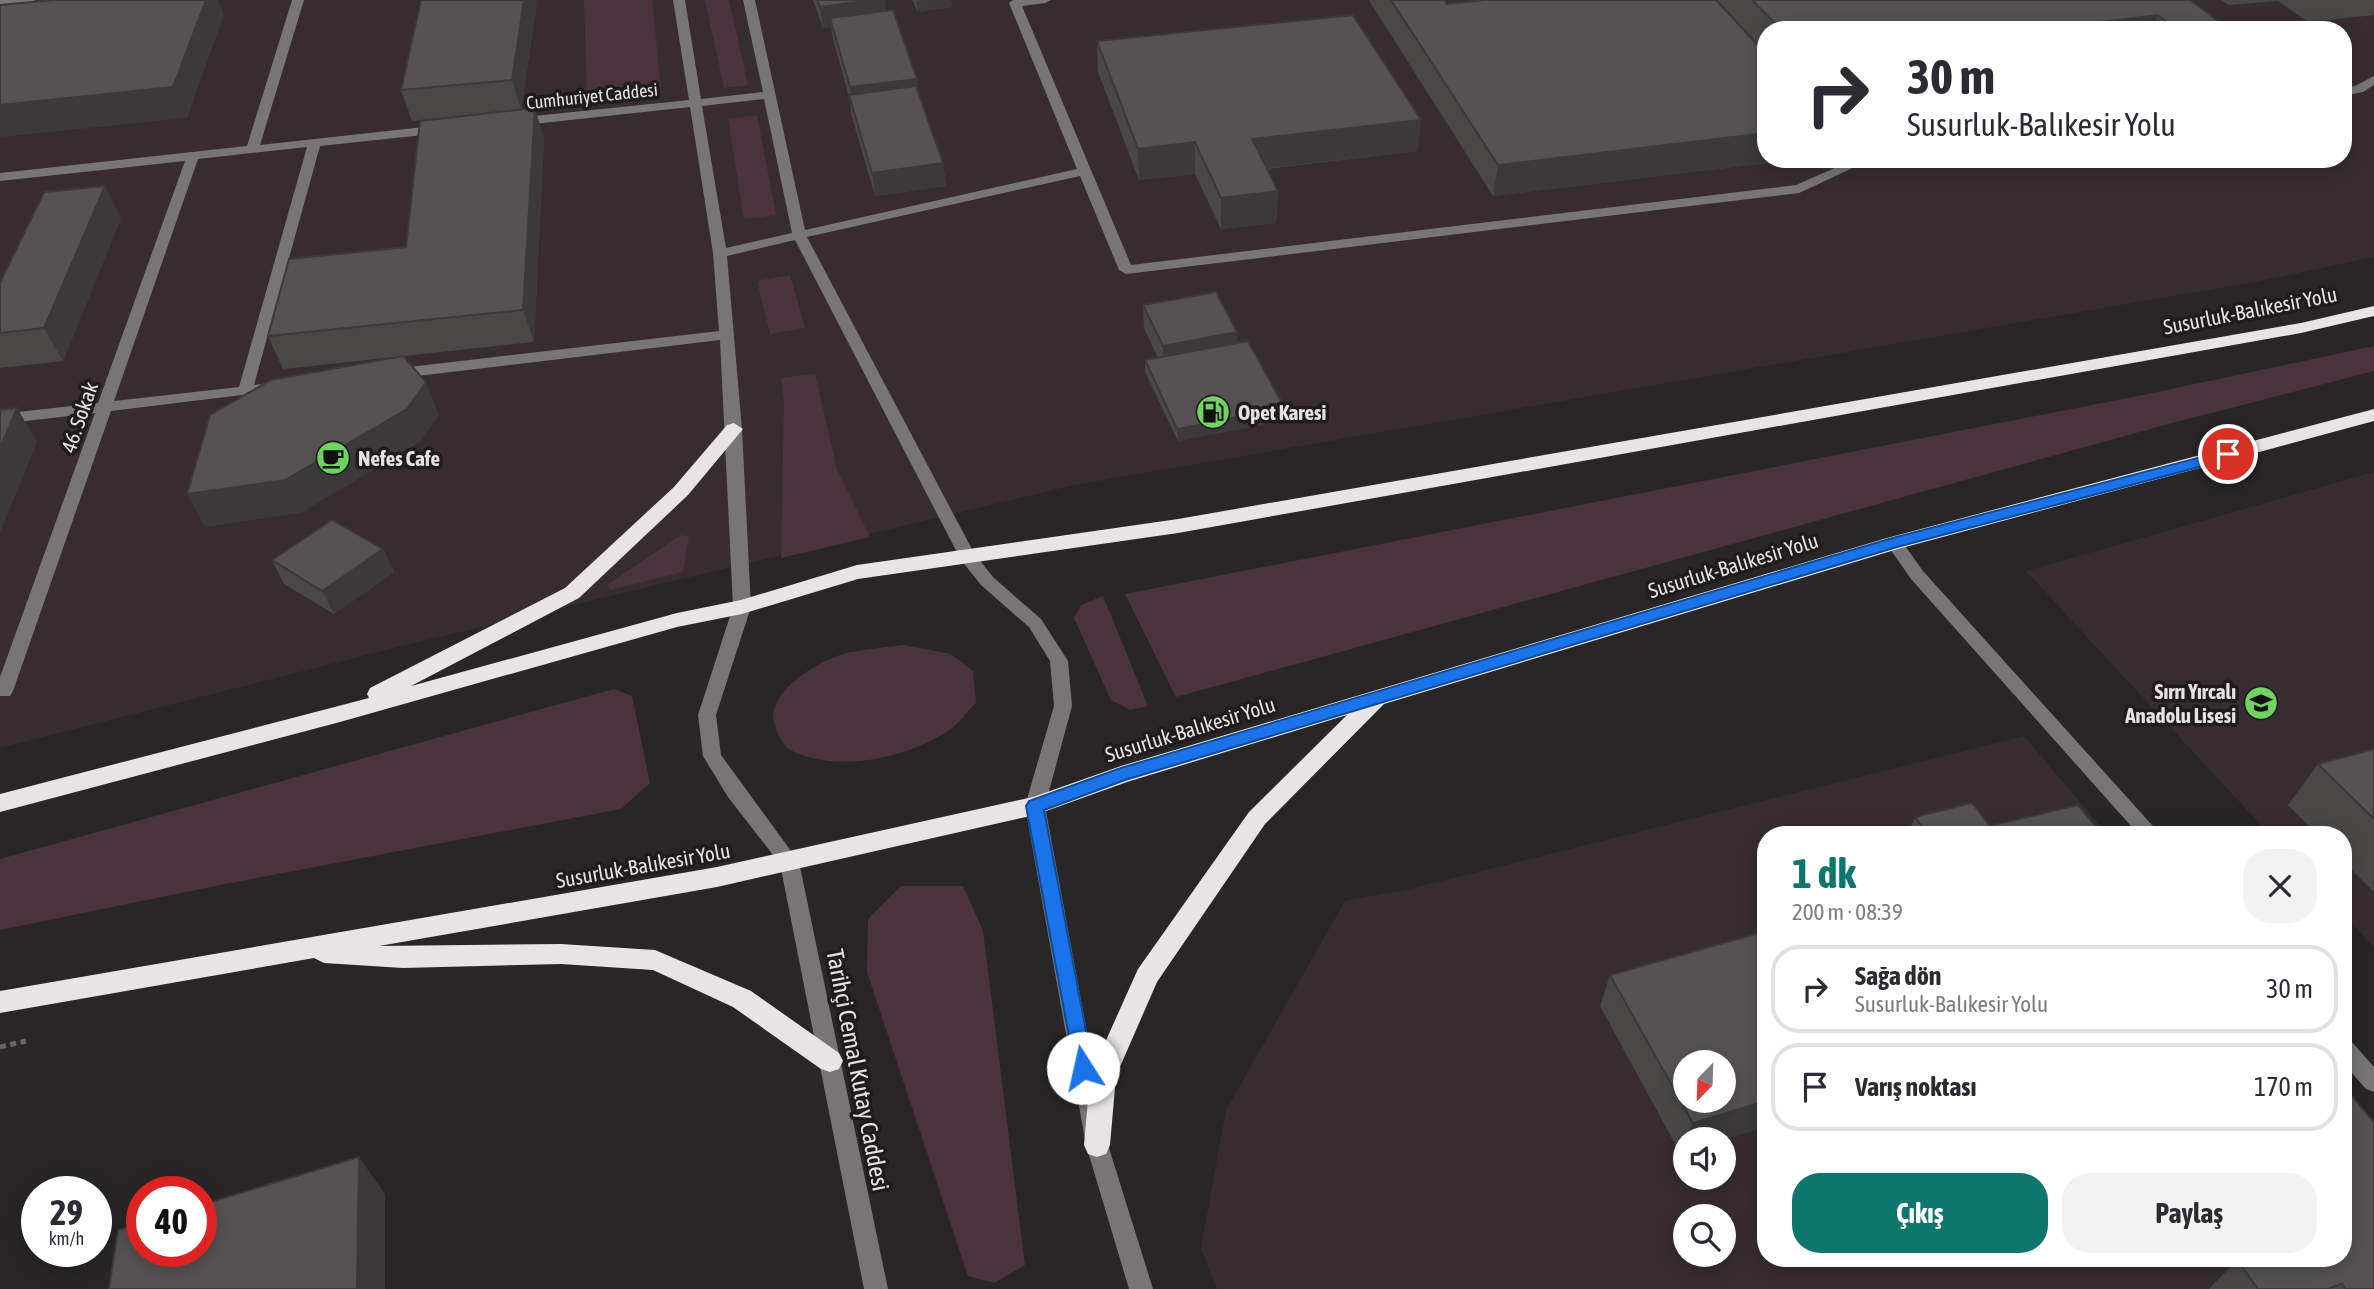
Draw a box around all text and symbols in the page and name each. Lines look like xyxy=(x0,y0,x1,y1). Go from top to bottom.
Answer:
text: 30 m xyxy=(1907,48,1995,104)
icon: right xyxy=(1792,49,1883,140)
street label: Cumhuriyet Caddesi xyxy=(525,79,659,113)
text: Susurluk-Balıkesir Yolu xyxy=(1907,106,2176,143)
street label: Susurluk-Balıkesir Yolu xyxy=(2161,281,2339,339)
street label: 46. Sokak xyxy=(56,378,102,456)
fuel station icon: Opet Karesi xyxy=(1194,393,1232,431)
place label: Opet Karesi xyxy=(1238,400,1326,424)
pin xyxy=(2198,424,2258,484)
icon: arrive xyxy=(2209,435,2247,473)
cafe icon: Nefes Cafe xyxy=(314,439,352,477)
place label: Nefes Cafe xyxy=(358,446,440,470)
street label: Susurluk-Balıkesir Yolu xyxy=(1645,528,1821,602)
place label: Sırrı Yırcalı Anadolu Lisesi xyxy=(2124,679,2236,727)
school or university icon: Sırrı Yırcalı Anadolu Lisesi xyxy=(2242,684,2280,722)
street label: Susurluk-Balıkesir Yolu xyxy=(1102,692,1278,766)
street label: Susurluk-Balıkesir Yolu xyxy=(554,838,732,892)
text: 1 dk xyxy=(1792,849,1856,897)
button: close xyxy=(2243,849,2317,923)
text: 200 m · 08:39 xyxy=(1792,899,1903,925)
street label: Tarihçi Cemal Kutay Caddesi xyxy=(821,947,895,1193)
text: Sağa dön xyxy=(1855,961,1941,991)
icon: right xyxy=(1796,970,1834,1008)
text: 30 m xyxy=(2266,974,2313,1004)
text: Susurluk-Balıkesir Yolu xyxy=(1855,991,2048,1017)
position arrow xyxy=(1046,1031,1120,1105)
north arrow xyxy=(1673,1050,1736,1113)
map controls xyxy=(1673,1050,1736,1267)
icon: arrive xyxy=(1796,1068,1834,1106)
text: Varış noktası xyxy=(1855,1072,1976,1102)
text: 170 m xyxy=(2254,1072,2313,1102)
button: sound xyxy=(1673,1127,1736,1190)
button: Çıkış xyxy=(1792,1173,2048,1253)
button: Paylaş xyxy=(2062,1173,2317,1253)
speed limit sign: 40 xyxy=(126,1176,217,1267)
text: 29 xyxy=(50,1192,83,1232)
button: search xyxy=(1673,1204,1736,1267)
text: km/h xyxy=(49,1228,84,1249)

